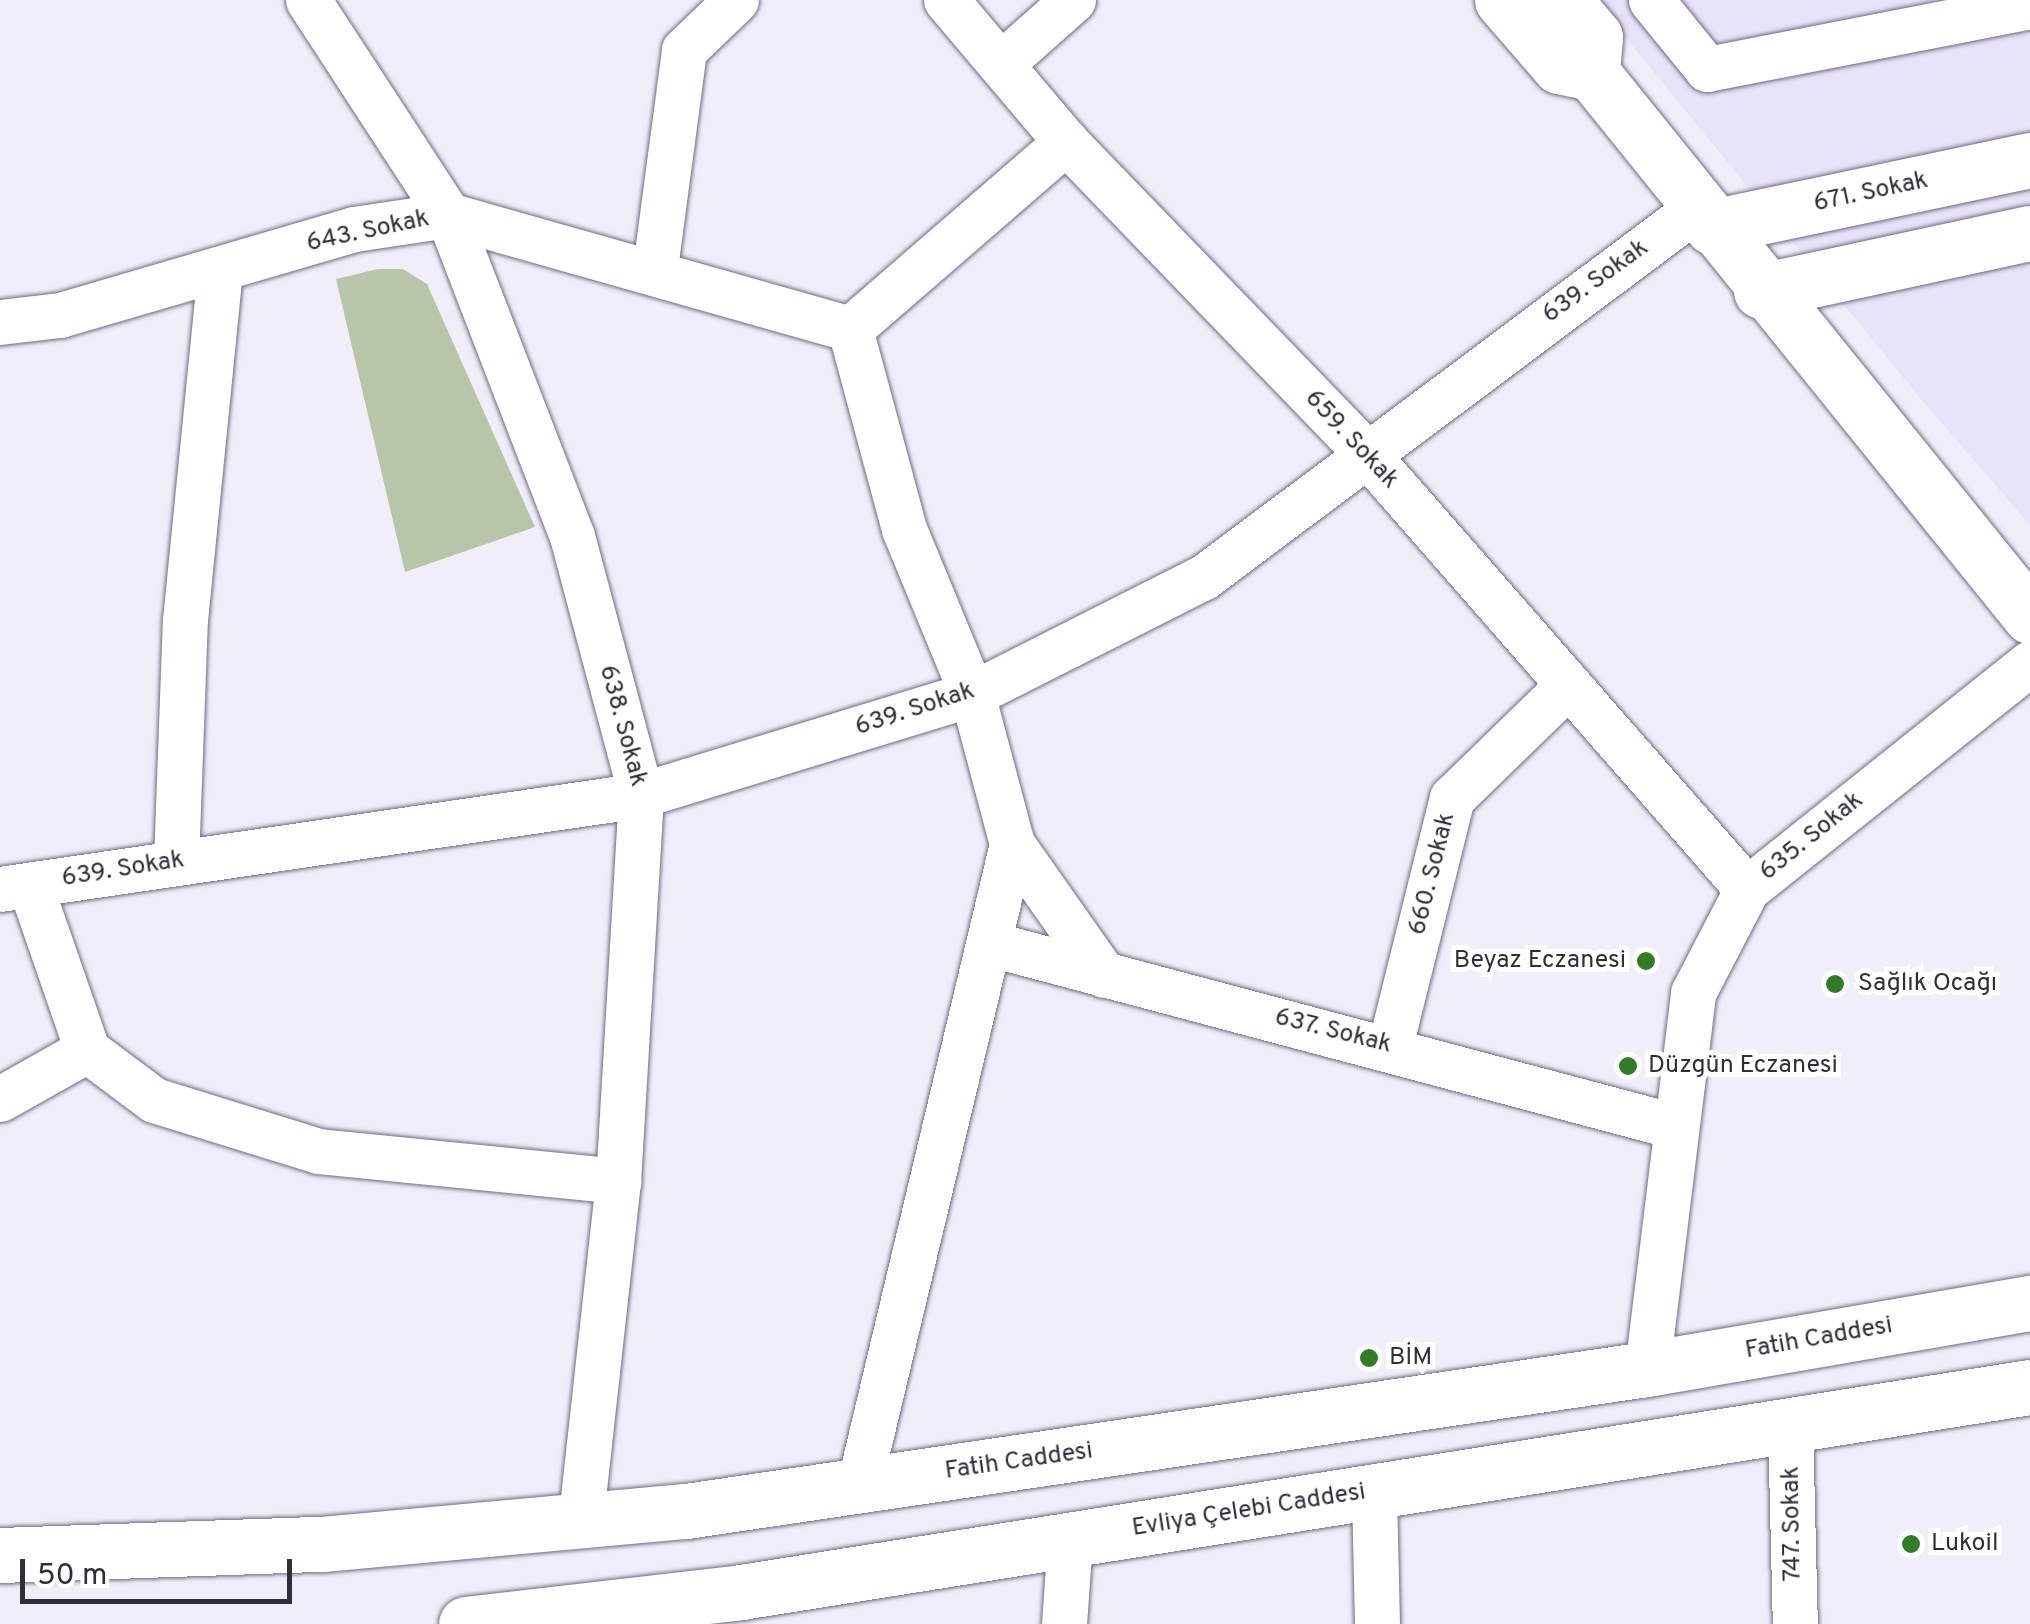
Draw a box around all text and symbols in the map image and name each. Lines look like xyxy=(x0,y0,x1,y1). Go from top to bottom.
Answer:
street label: 671. Sokak xyxy=(1811,166,1931,220)
street label: 643. Sokak xyxy=(304,204,432,260)
street label: 639. Sokak xyxy=(1537,234,1655,330)
street label: 659. Sokak xyxy=(1298,384,1404,496)
street label: 638. Sokak xyxy=(591,662,653,790)
street label: 639. Sokak xyxy=(852,677,978,743)
street label: 635. Sokak xyxy=(1754,786,1870,888)
street label: 660. Sokak xyxy=(1403,810,1463,938)
street label: 639. Sokak xyxy=(60,846,186,894)
place label: Beyaz Eczanesi xyxy=(1454,946,1626,976)
marker: Beyaz Eczanesi xyxy=(1635,950,1657,972)
place label: Sağlık Ocağı xyxy=(1858,969,1997,999)
marker: Sağlık Ocağı xyxy=(1822,971,1848,997)
street label: 637. Sokak xyxy=(1271,1003,1395,1061)
place label: Düzgün Eczanesi xyxy=(1648,1051,1838,1081)
marker: Düzgün Eczanesi xyxy=(1617,1055,1639,1077)
street label: Fatih Caddesi xyxy=(1743,1311,1895,1367)
place label: BİM xyxy=(1389,1343,1432,1373)
marker: BİM xyxy=(1358,1347,1380,1369)
street label: Fatih Caddesi xyxy=(943,1437,1095,1487)
street label: 747. Sokak xyxy=(1777,1466,1809,1582)
street label: Evliya Çelebi Caddesi xyxy=(1130,1478,1368,1544)
place label: Lukoil xyxy=(1931,1529,1998,1559)
marker: Lukoil xyxy=(1900,1533,1922,1555)
scale bar xyxy=(25,1539,298,1601)
text: 50 m xyxy=(37,1558,107,1595)

